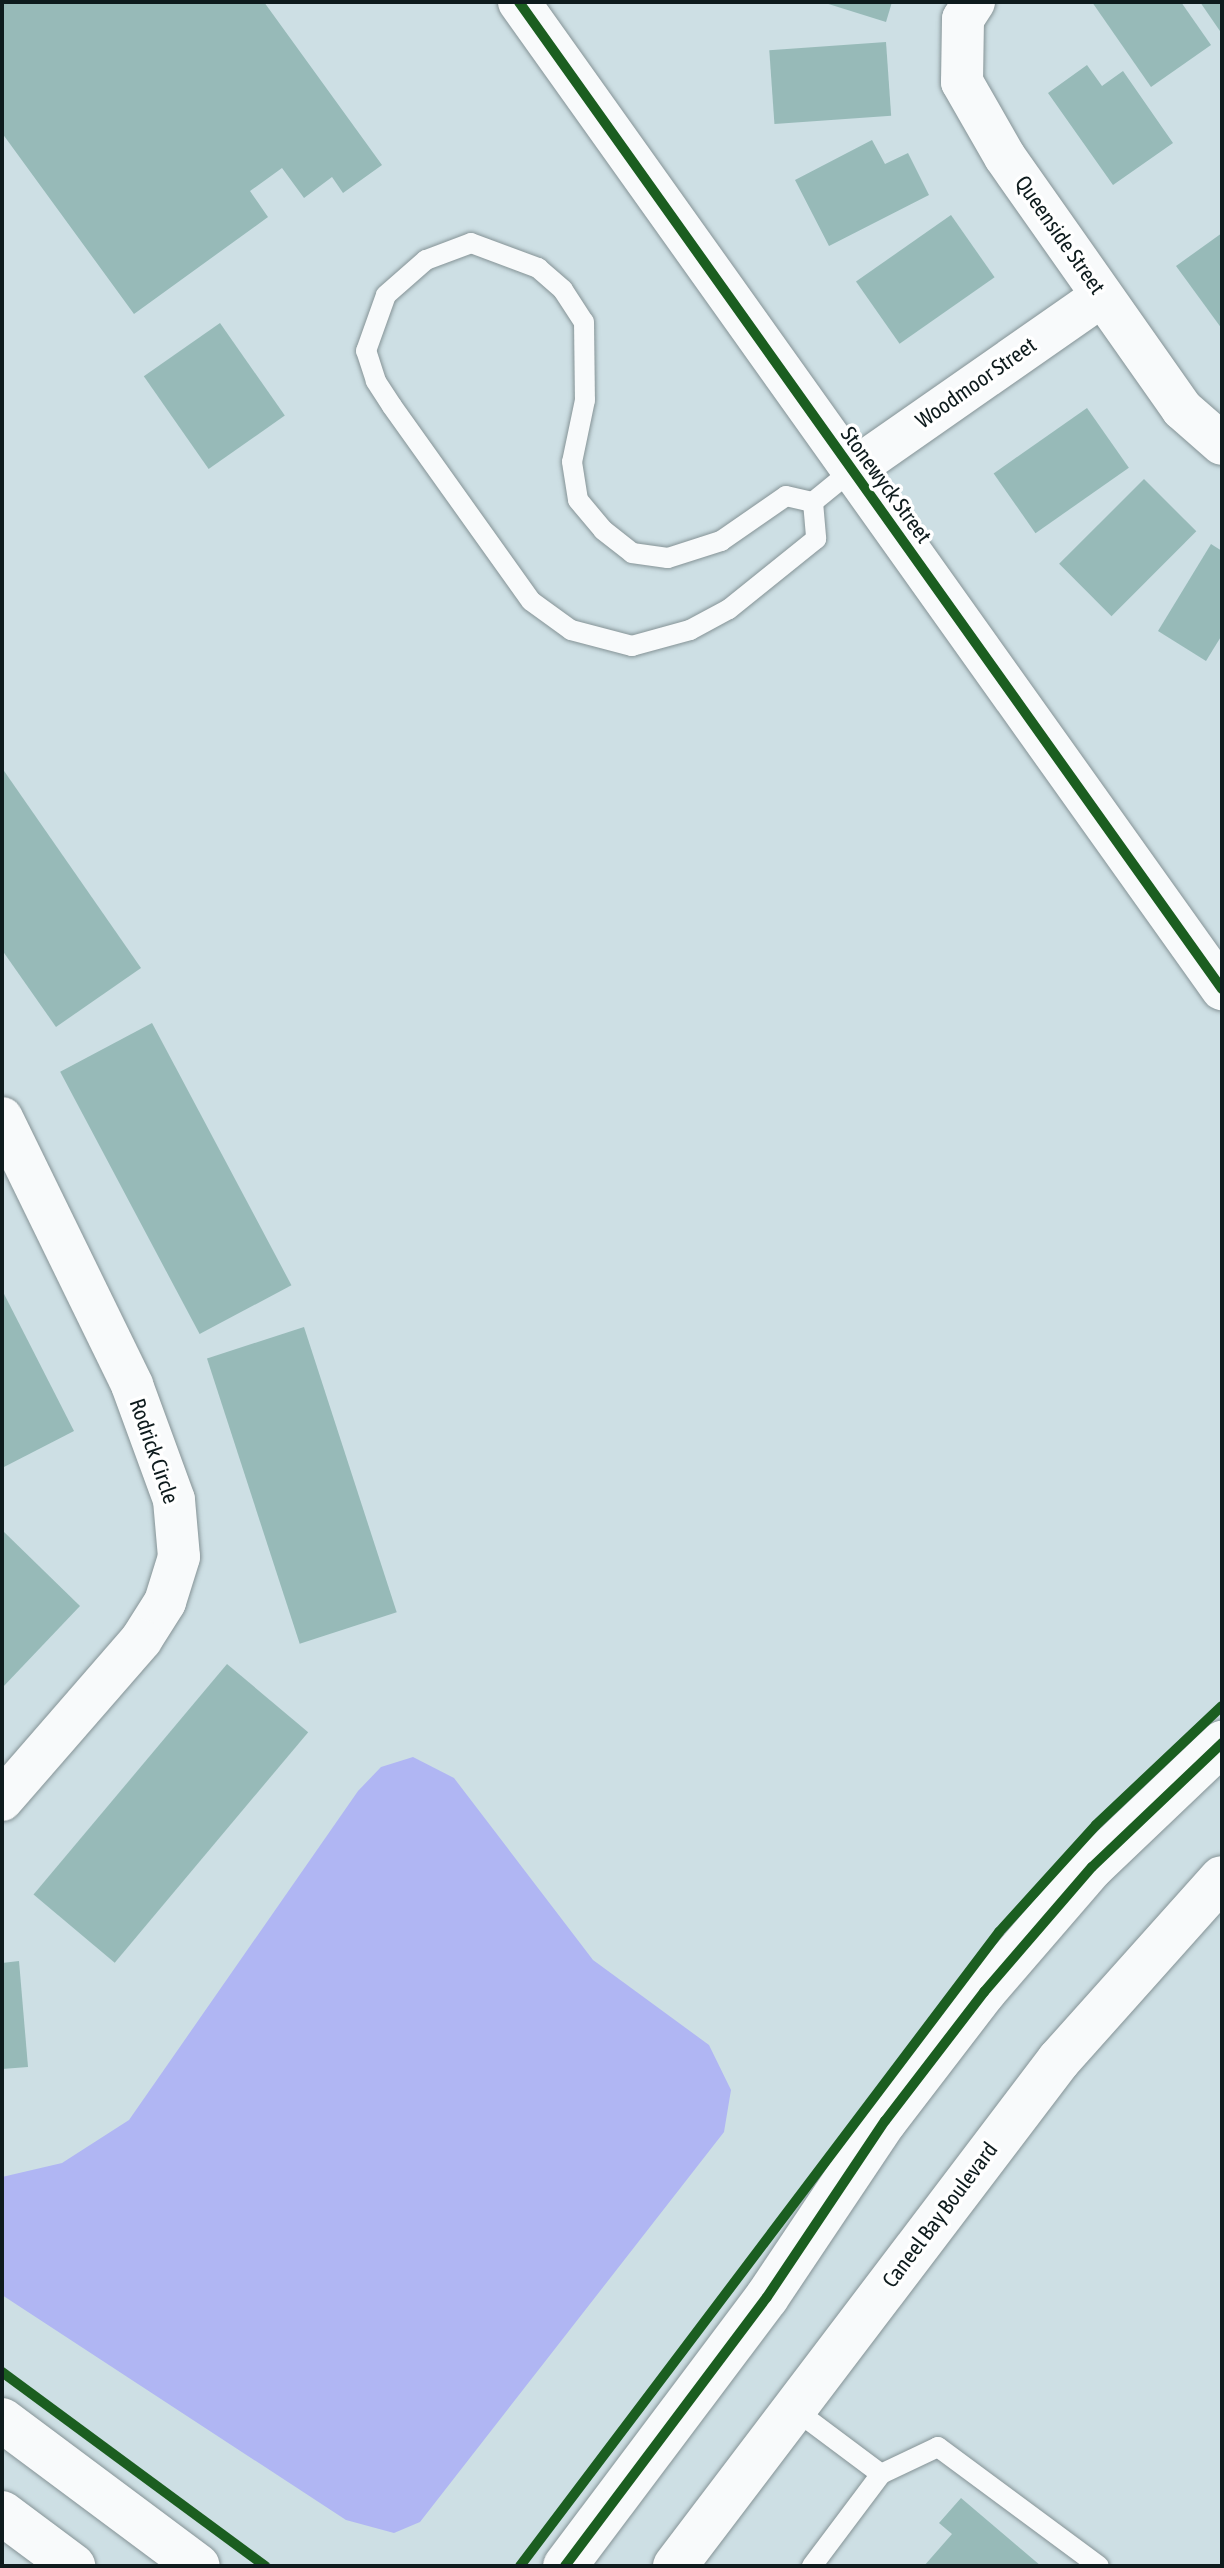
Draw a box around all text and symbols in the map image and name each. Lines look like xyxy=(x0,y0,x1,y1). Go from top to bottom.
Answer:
street label: Queenside Street xyxy=(1009,171,1111,299)
street label: Woodmoor Street xyxy=(911,332,1041,434)
street label: Stonewyck Street xyxy=(835,422,937,548)
street label: Rodrick Circle xyxy=(124,1395,184,1507)
street label: Caneel Bay Boulevard xyxy=(877,2137,1003,2293)

